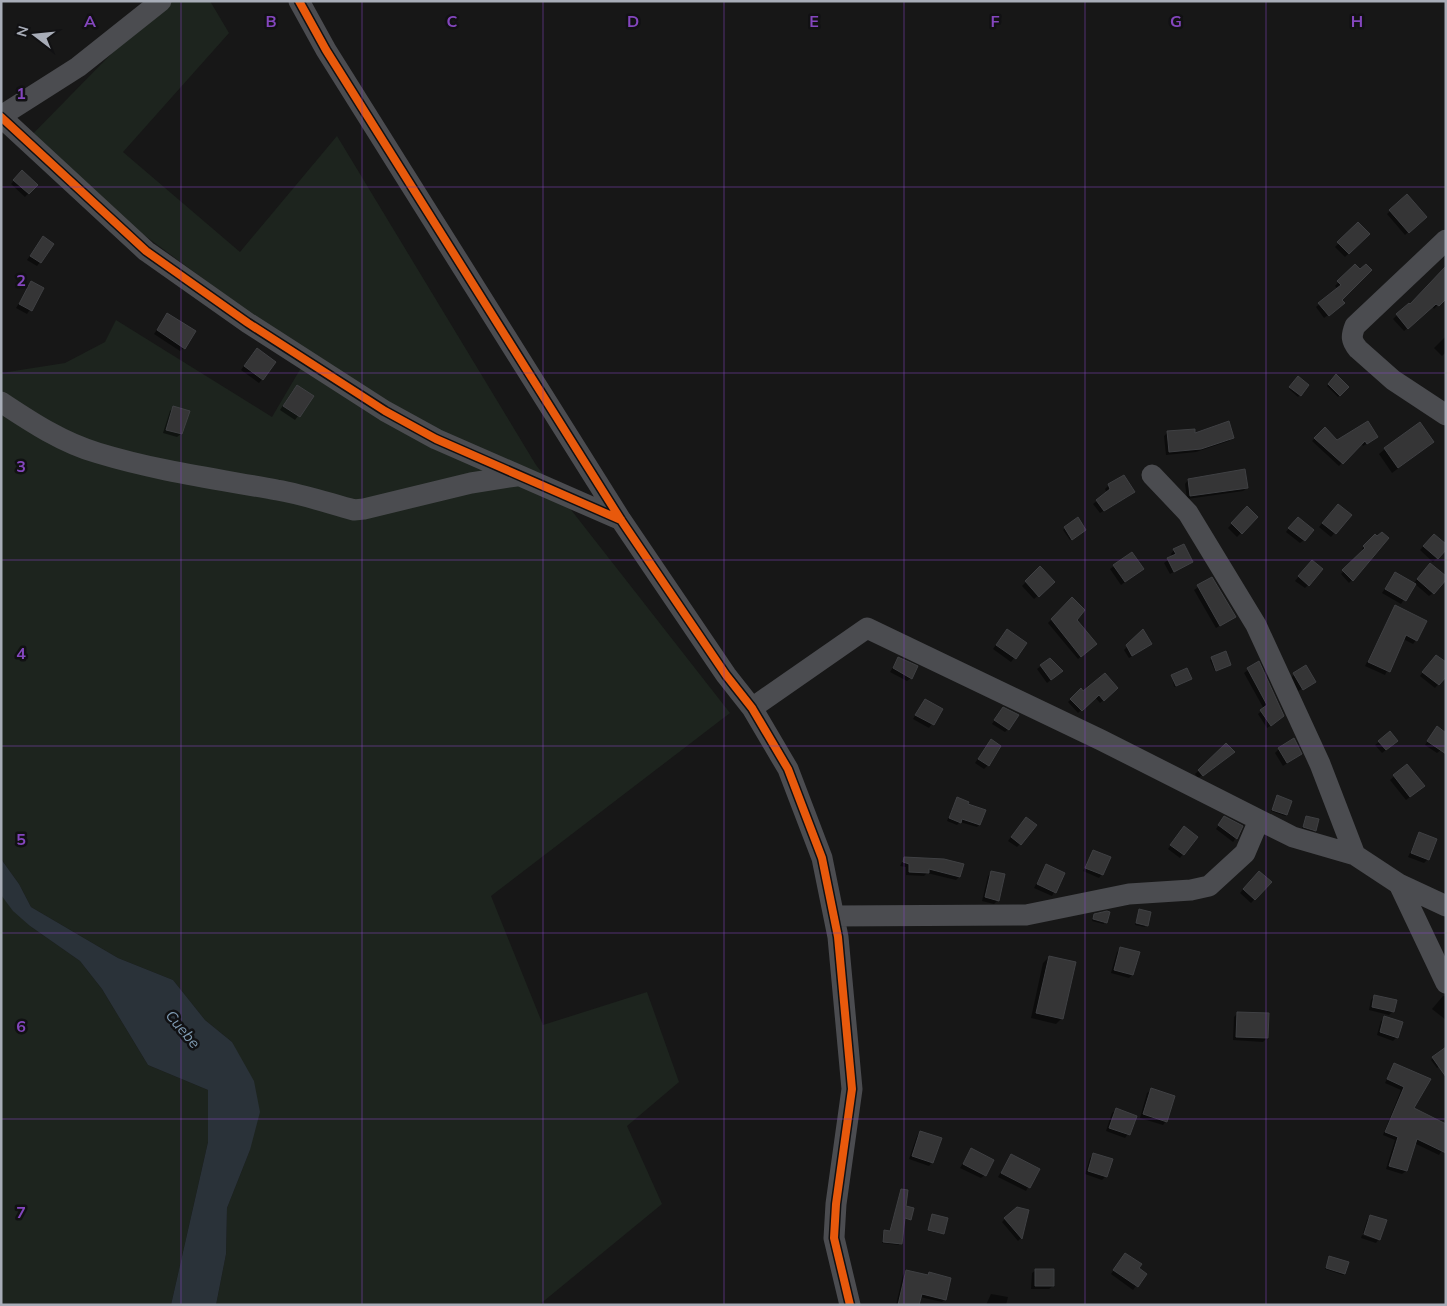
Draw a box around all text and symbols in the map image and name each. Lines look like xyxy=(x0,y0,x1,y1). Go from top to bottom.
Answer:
north arrow xyxy=(10,10,60,60)
text: A xyxy=(84,11,96,31)
text: B xyxy=(265,11,277,31)
text: C xyxy=(447,11,458,31)
text: D xyxy=(627,11,639,31)
text: E xyxy=(809,11,819,31)
text: F xyxy=(990,11,1000,31)
text: G xyxy=(1170,11,1182,31)
text: H xyxy=(1351,11,1363,31)
text: N xyxy=(12,24,33,39)
text: 1 xyxy=(16,83,26,103)
text: 2 xyxy=(16,270,26,290)
text: 3 xyxy=(16,456,26,476)
text: 4 xyxy=(16,643,26,663)
text: 5 xyxy=(16,829,26,849)
water label: Cuebe xyxy=(162,1006,204,1052)
text: 6 xyxy=(16,1016,26,1036)
text: 7 xyxy=(16,1202,26,1222)

